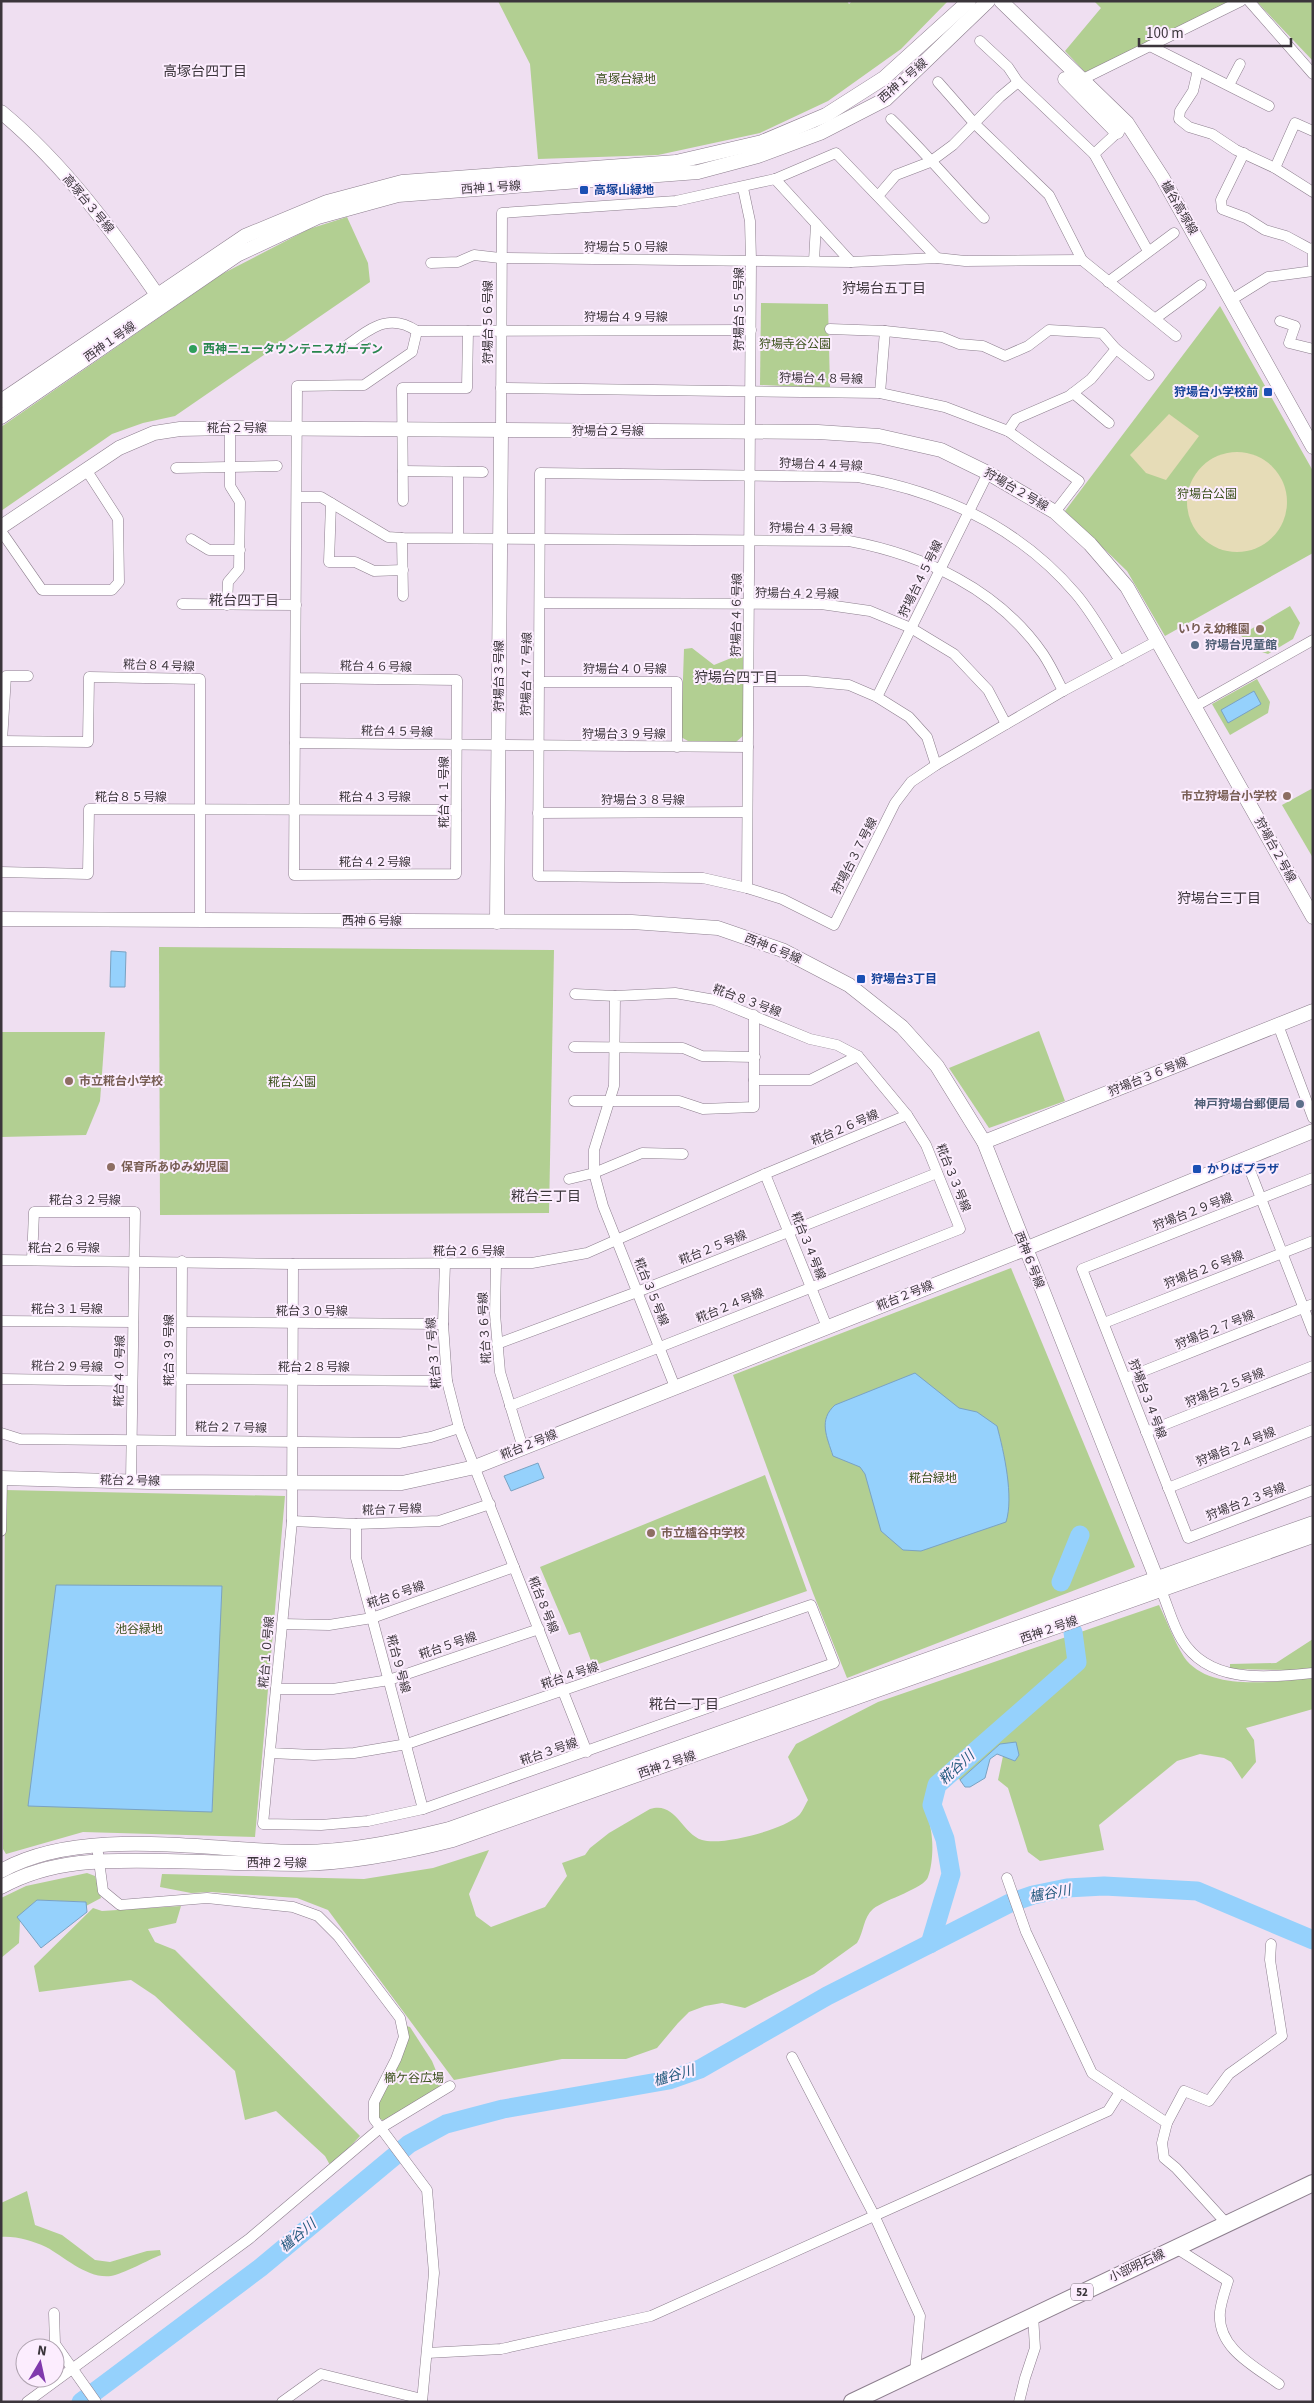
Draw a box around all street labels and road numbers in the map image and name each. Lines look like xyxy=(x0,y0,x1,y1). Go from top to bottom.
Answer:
street label: 西神１号線 xyxy=(875,55,931,107)
street label: 高塚台３号線 xyxy=(58,171,118,237)
street label: 西神１号線 xyxy=(460,177,522,199)
street label: 櫨谷高塚線 xyxy=(1157,178,1201,238)
street label: 狩場台５０号線 xyxy=(584,239,668,256)
street label: 狩場台５５号線 xyxy=(731,267,748,351)
street label: 狩場台５６号線 xyxy=(480,280,497,364)
street label: 狩場台４９号線 xyxy=(584,309,668,326)
street label: 西神１号線 xyxy=(81,318,139,366)
street label: 狩場台４８号線 xyxy=(779,370,863,388)
street label: 糀台２号線 xyxy=(207,420,267,437)
street label: 狩場台２号線 xyxy=(572,423,644,440)
street label: 狩場台４４号線 xyxy=(779,455,863,475)
street label: 狩場台２号線 xyxy=(981,465,1051,515)
street label: 狩場台４３号線 xyxy=(769,520,853,538)
street label: 狩場台４５号線 xyxy=(895,538,947,620)
street label: 狩場台４６号線 xyxy=(728,573,746,657)
street label: 狩場台４２号線 xyxy=(755,585,839,603)
street label: 狩場台４７号線 xyxy=(518,632,536,716)
street label: 狩場台３号線 xyxy=(491,640,508,712)
street label: 糀台８４号線 xyxy=(123,656,195,676)
street label: 糀台４６号線 xyxy=(340,658,412,676)
street label: 狩場台４０号線 xyxy=(583,661,667,678)
street label: 糀台４５号線 xyxy=(361,723,433,741)
street label: 狩場台３９号線 xyxy=(582,726,666,743)
street label: 糀台４１号線 xyxy=(436,756,453,828)
street label: 糀台８５号線 xyxy=(95,789,167,806)
street label: 糀台４３号線 xyxy=(339,789,411,806)
street label: 狩場台３８号線 xyxy=(601,792,685,809)
street label: 狩場台２号線 xyxy=(1250,814,1300,886)
street label: 狩場台３７号線 xyxy=(828,815,882,897)
street label: 糀台４２号線 xyxy=(339,854,411,871)
street label: 西神６号線 xyxy=(342,913,402,930)
street label: 西神６号線 xyxy=(742,930,804,968)
street label: 糀台８３号線 xyxy=(710,981,784,1021)
street label: 狩場台３６号線 xyxy=(1106,1053,1190,1101)
street label: 糀台２６号線 xyxy=(809,1106,881,1150)
street label: 糀台３３号線 xyxy=(932,1141,974,1215)
street label: 狩場台２９号線 xyxy=(1151,1189,1235,1235)
street label: 糀台３２号線 xyxy=(49,1192,121,1209)
street label: 糀台３４号線 xyxy=(787,1209,829,1283)
street label: 糀台２５号線 xyxy=(676,1227,750,1269)
street label: 西神６号線 xyxy=(1010,1229,1048,1291)
street label: 糀台２６号線 xyxy=(28,1240,100,1257)
street label: 糀台２６号線 xyxy=(433,1243,505,1260)
street label: 狩場台２６号線 xyxy=(1162,1247,1246,1293)
street label: 糀台３５号線 xyxy=(630,1255,672,1329)
street label: 糀台２号線 xyxy=(874,1277,936,1315)
street label: 糀台２４号線 xyxy=(693,1285,767,1327)
street label: 糀台３６号線 xyxy=(475,1292,495,1364)
street label: 糀台３１号線 xyxy=(31,1301,103,1318)
street label: 糀台３０号線 xyxy=(276,1303,348,1320)
street label: 狩場台２７号線 xyxy=(1173,1306,1257,1354)
street label: 糀台３９号線 xyxy=(161,1314,178,1386)
street label: 糀台３７号線 xyxy=(422,1316,446,1390)
street label: 糀台４０号線 xyxy=(111,1335,129,1407)
street label: 狩場台３４号線 xyxy=(1124,1357,1170,1441)
street label: 糀台２９号線 xyxy=(31,1358,103,1376)
street label: 糀台２８号線 xyxy=(278,1359,350,1376)
street label: 狩場台２５号線 xyxy=(1183,1364,1267,1412)
street label: 糀台２７号線 xyxy=(195,1419,267,1437)
street label: 狩場台２４号線 xyxy=(1194,1423,1278,1471)
street label: 糀台２号線 xyxy=(498,1426,560,1464)
street label: 糀台２号線 xyxy=(100,1472,160,1490)
street label: 狩場台２３号線 xyxy=(1204,1479,1288,1525)
street label: 糀台７号線 xyxy=(362,1500,422,1520)
street label: 糀台８号線 xyxy=(524,1574,562,1636)
street label: 糀台６号線 xyxy=(365,1577,427,1613)
street label: 西神２号線 xyxy=(1018,1612,1080,1648)
street label: 糀台１０号線 xyxy=(255,1615,279,1689)
street label: 糀台５号線 xyxy=(417,1628,479,1664)
street label: 糀台９号線 xyxy=(382,1633,414,1695)
street label: 糀台４号線 xyxy=(539,1658,601,1694)
street label: 糀台３号線 xyxy=(518,1734,580,1770)
street label: 西神２号線 xyxy=(636,1747,698,1783)
street label: 西神２号線 xyxy=(247,1855,307,1872)
street label: 小部明石線 xyxy=(1106,2246,1168,2286)
road number: 52 xyxy=(1071,2284,1093,2300)

